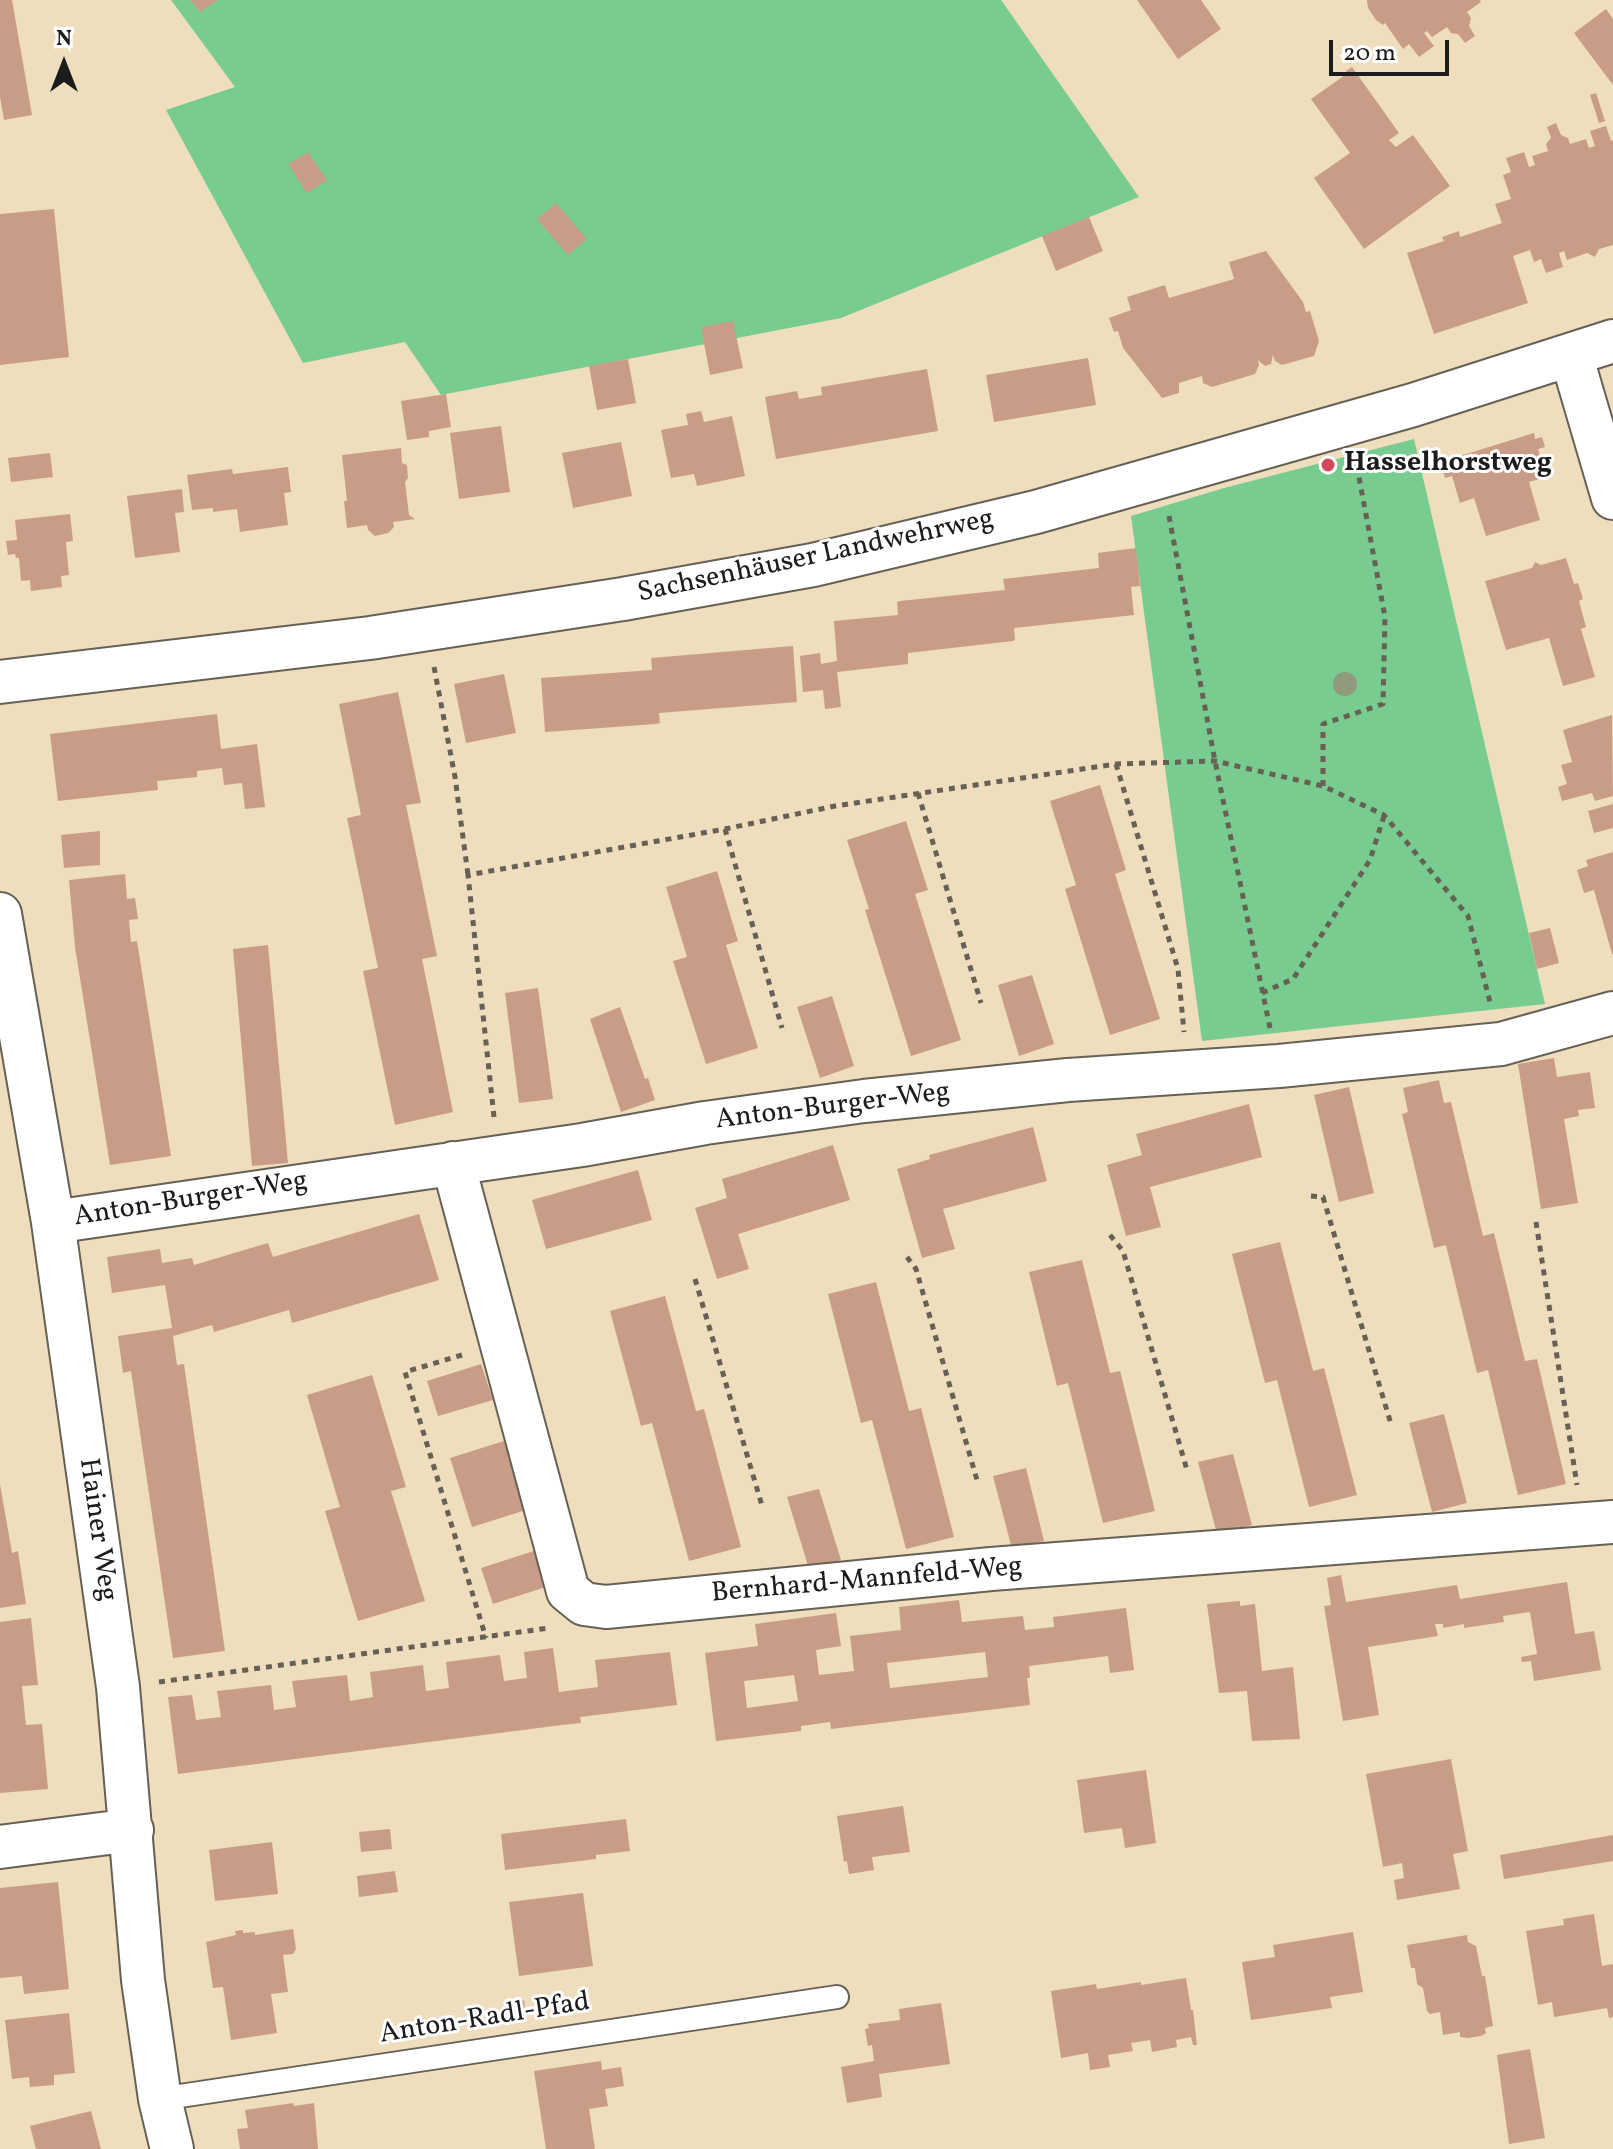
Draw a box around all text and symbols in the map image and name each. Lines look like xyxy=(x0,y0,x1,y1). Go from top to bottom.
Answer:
north arrow xyxy=(24,24,104,104)
text: N xyxy=(56,24,72,55)
scale bar xyxy=(1333,24,1453,74)
text: 20 m xyxy=(1343,37,1396,71)
place label: Hasselhorstweg xyxy=(1344,448,1552,482)
marker: Hasselhorstweg xyxy=(1319,456,1337,474)
street label: Sachsenhäuser Landwehrweg xyxy=(635,504,997,612)
street label: Anton-Burger-Weg xyxy=(714,1077,952,1139)
street label: Anton-Burger-Weg xyxy=(72,1166,310,1236)
street label: Hainer Weg xyxy=(69,1456,123,1604)
street label: Bernhard-Mannfeld-Weg xyxy=(710,1552,1024,1612)
street label: Anton-Radl-Pfad xyxy=(378,1987,592,2053)

